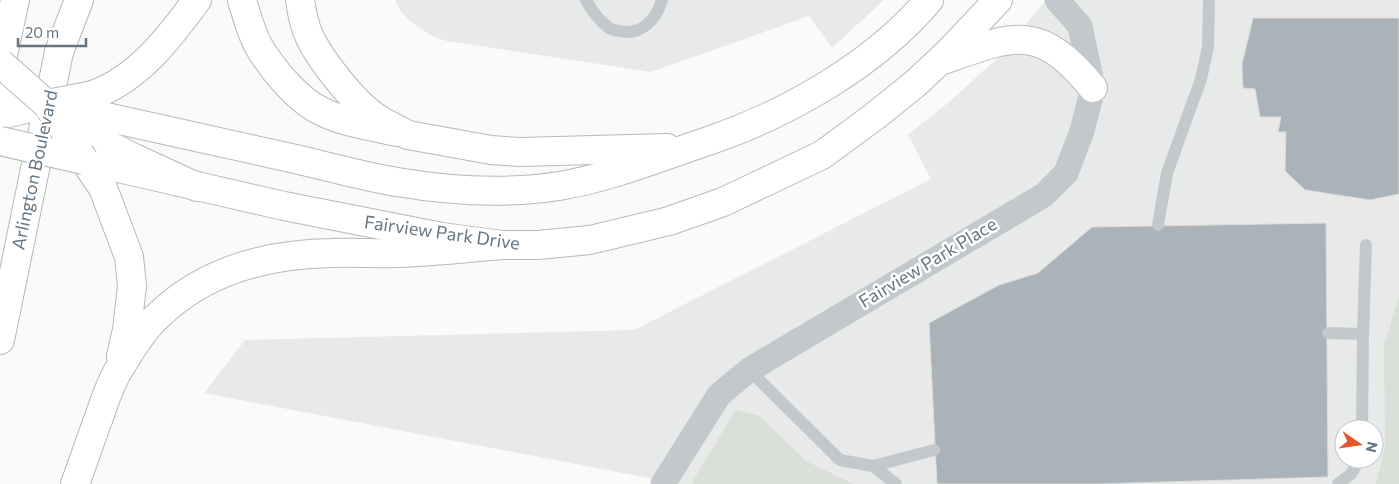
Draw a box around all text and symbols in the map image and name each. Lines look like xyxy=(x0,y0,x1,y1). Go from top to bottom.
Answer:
scale bar xyxy=(18,15,85,47)
text: 20 m xyxy=(25,23,59,41)
street label: Arlington Boulevard xyxy=(6,88,62,252)
street label: Fairview Park Drive xyxy=(363,210,521,254)
street label: Fairview Park Place xyxy=(855,212,1000,312)
north arrow xyxy=(1334,419,1384,469)
text: N xyxy=(1363,440,1382,454)

